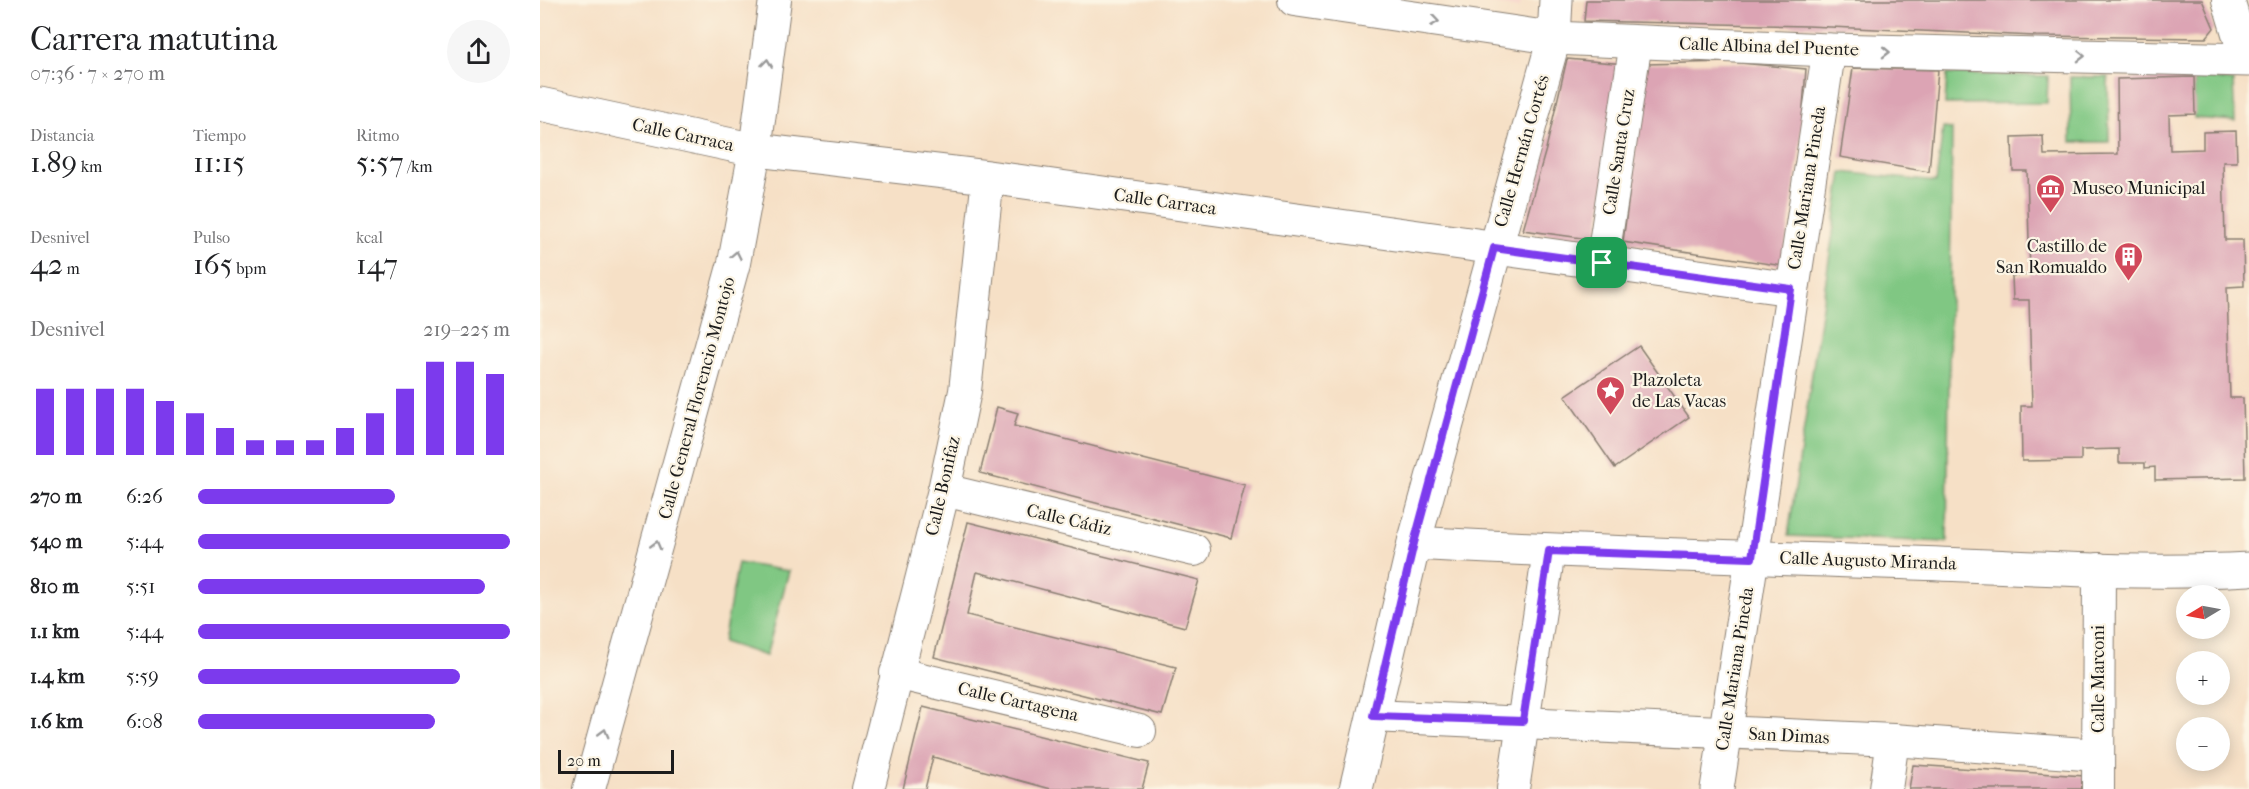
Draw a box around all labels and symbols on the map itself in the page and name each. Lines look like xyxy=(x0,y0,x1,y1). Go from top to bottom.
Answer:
one-way arrow xyxy=(1430,14,1439,26)
street label: Calle Albina del Puente xyxy=(1679,33,1859,61)
one-way arrow xyxy=(1881,46,1890,58)
one-way arrow xyxy=(2076,50,2085,63)
one-way arrow xyxy=(760,58,773,68)
street label: Calle Hernán Cortés xyxy=(1490,72,1554,230)
street label: Calle Santa Cruz xyxy=(1599,87,1639,217)
street label: Calle Mariana Pineda xyxy=(1784,104,1830,271)
street label: Calle Carraca xyxy=(630,114,736,156)
museum icon: Museo Municipal xyxy=(2035,172,2067,214)
place label: Museo Municipal xyxy=(2072,178,2205,199)
street label: Calle Carraca xyxy=(1112,184,1218,220)
place label: Castillo de San Romualdo xyxy=(1996,236,2107,278)
pin xyxy=(1576,237,1627,288)
building icon: Castillo de San Romualdo xyxy=(2112,240,2144,282)
one-way arrow xyxy=(729,251,742,261)
street label: Calle General Florencio Montojo xyxy=(654,275,740,521)
place label: Plazoleta de Las Vacas xyxy=(1632,370,1726,412)
place icon: Plazoleta de Las Vacas xyxy=(1595,374,1627,416)
street label: Calle Bonifaz xyxy=(921,434,965,538)
street label: Calle Cádiz xyxy=(1024,500,1114,540)
one-way arrow xyxy=(649,540,662,550)
street label: Calle Augusto Miranda xyxy=(1779,547,1958,575)
street label: Calle Mariana Pineda xyxy=(1712,585,1758,752)
north arrow xyxy=(2176,585,2230,639)
street label: Calle Marconi xyxy=(2088,624,2109,733)
street label: Calle Cartagena xyxy=(956,678,1081,726)
street label: San Dimas xyxy=(1748,723,1830,749)
one-way arrow xyxy=(597,728,610,738)
scale bar xyxy=(558,747,674,774)

